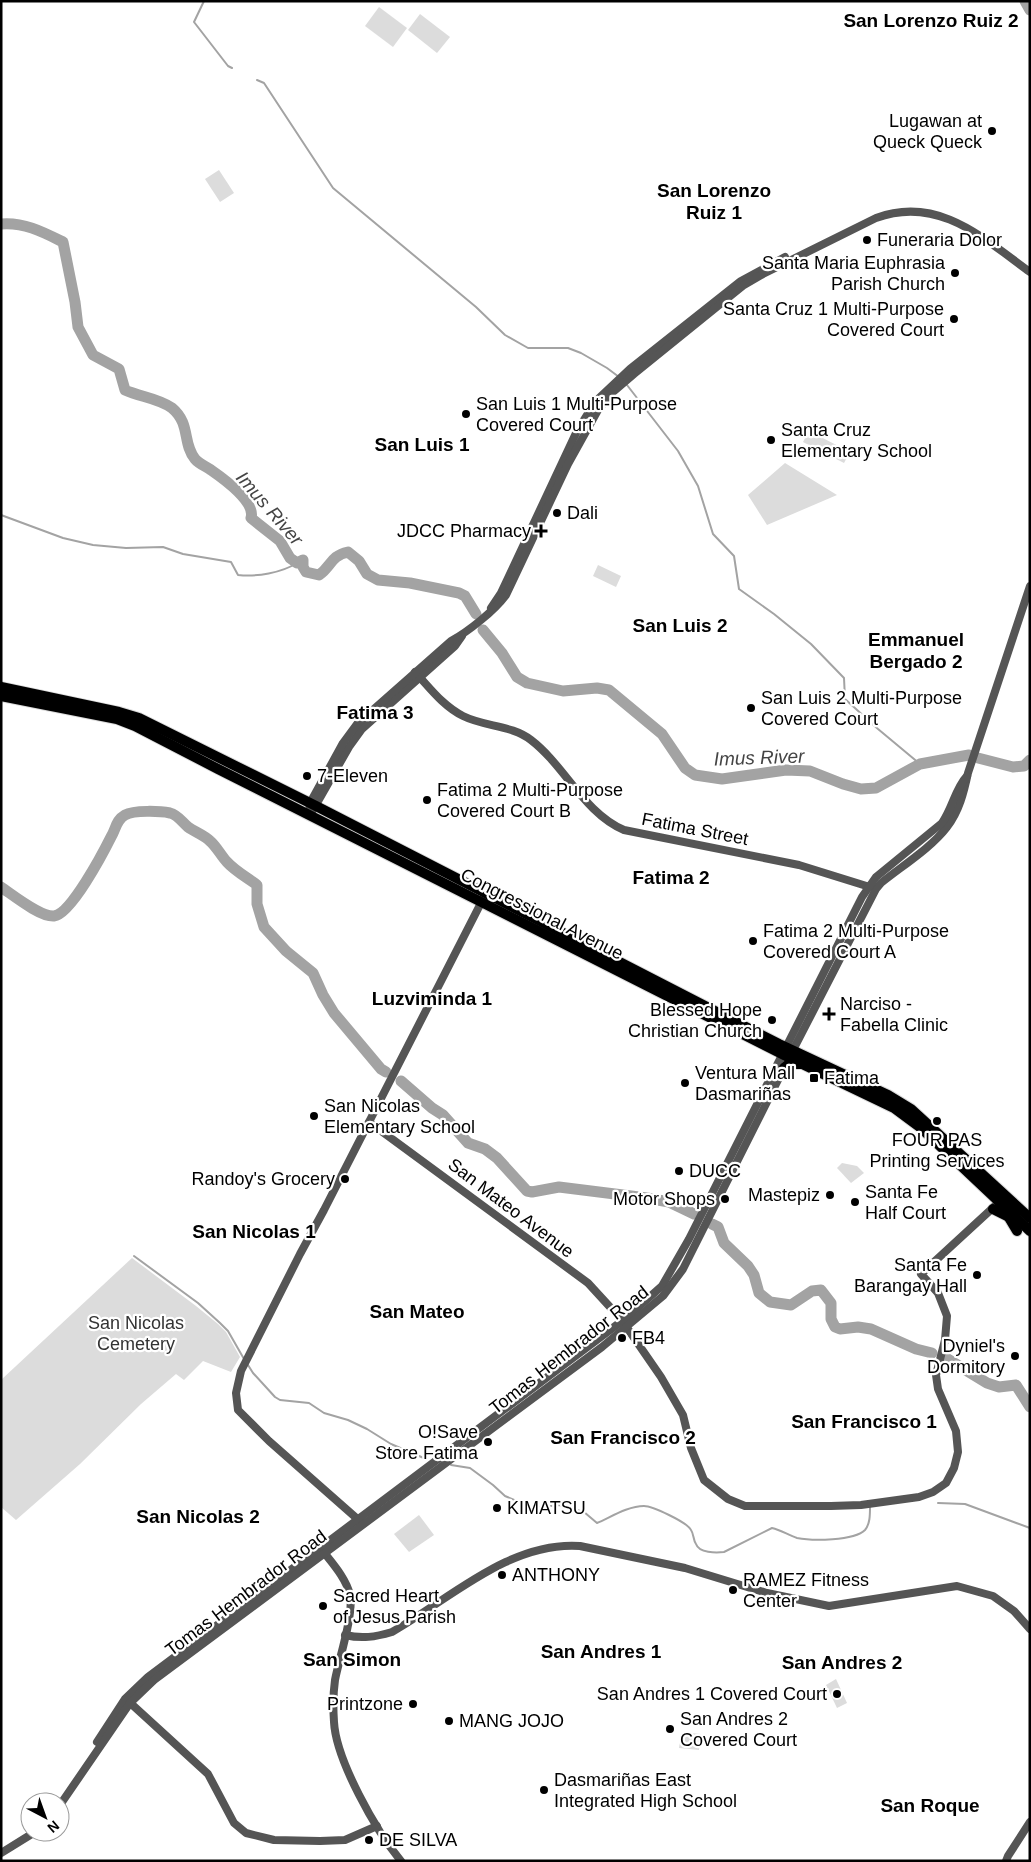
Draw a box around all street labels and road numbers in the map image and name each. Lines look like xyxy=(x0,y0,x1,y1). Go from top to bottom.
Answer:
street label: Fatima Street xyxy=(640,809,750,849)
street label: Congressional Avenue xyxy=(457,864,627,964)
street label: San Mateo Avenue xyxy=(444,1154,578,1262)
street label: Tomas Hembrador Road xyxy=(486,1282,652,1418)
street label: Tomas Hembrador Road xyxy=(162,1526,330,1660)

